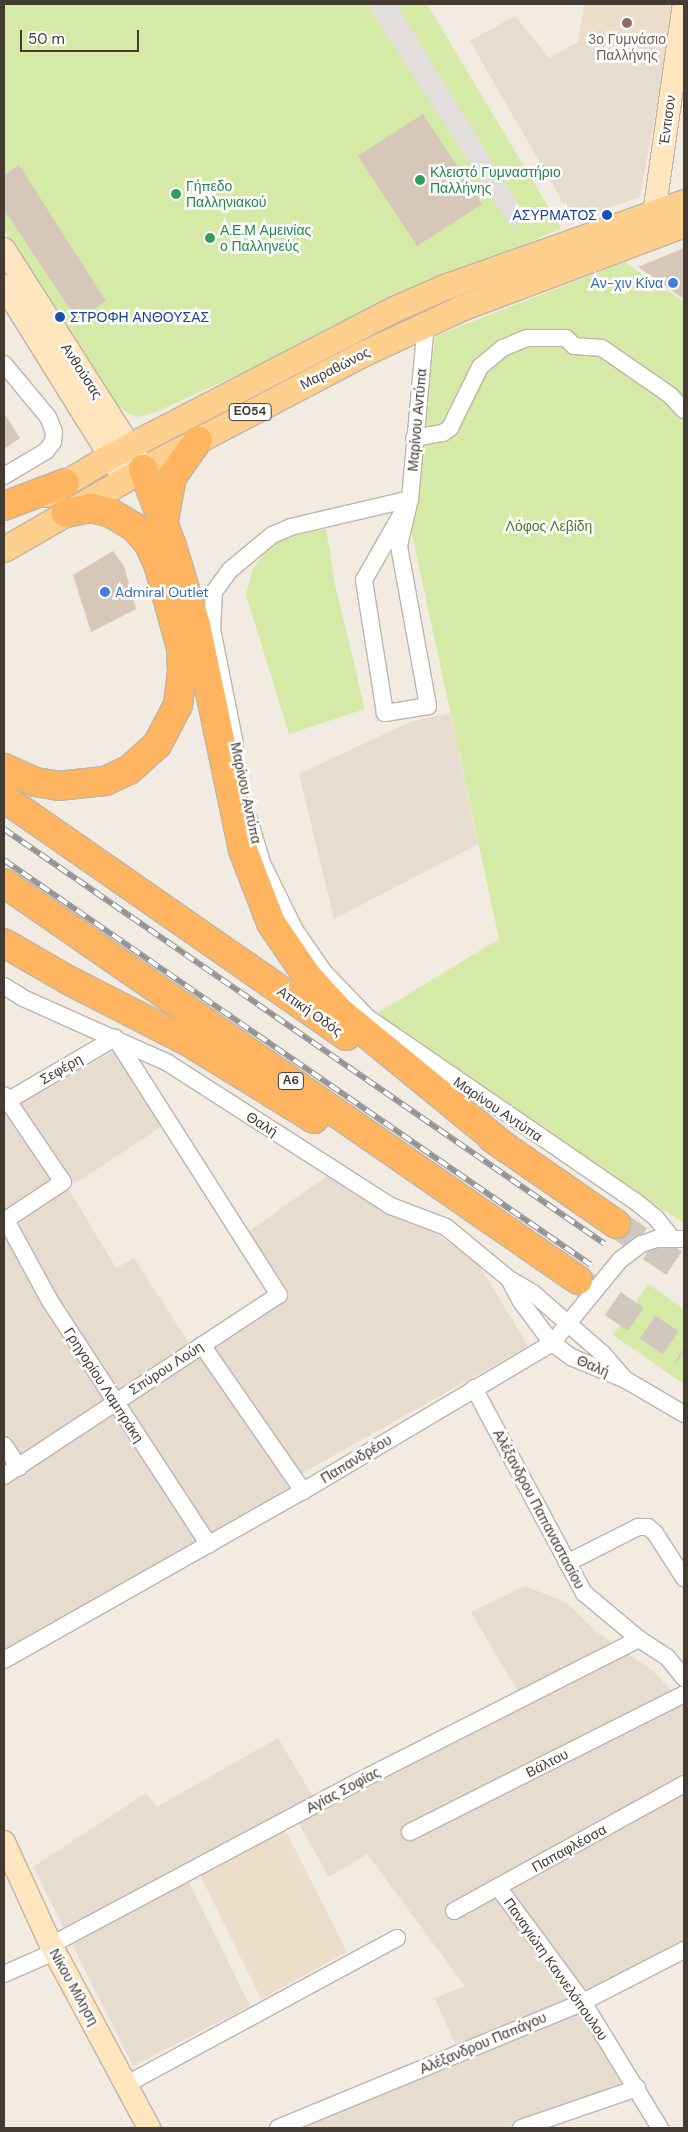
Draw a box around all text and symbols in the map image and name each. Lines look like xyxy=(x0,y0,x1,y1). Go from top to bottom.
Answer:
marker: 3ο Γυμνάσιο Παλλήνης xyxy=(621,17,633,29)
scale bar xyxy=(22,20,141,52)
text: 50 m xyxy=(28,29,65,49)
place label: 3ο Γυμνάσιο Παλλήνης xyxy=(588,31,666,64)
street label: Έντισον xyxy=(655,94,679,146)
place label: Κλειστό Γυμναστήριο Παλλήνης xyxy=(430,164,561,196)
marker: Κλειστό Γυμναστήριο Παλλήνης xyxy=(414,174,426,186)
place label: Γήπεδο Παλληνιακού xyxy=(186,178,266,210)
marker: Γήπεδο Παλληνιακού xyxy=(170,188,182,200)
place label: ΑΣΥΡΜΑΤΟΣ xyxy=(513,207,597,223)
marker: ΑΣΥΡΜΑΤΟΣ xyxy=(601,209,613,221)
place label: Α.Ε.Μ Αμεινίας ο Παλληνεύς xyxy=(220,222,311,254)
marker: Α.Ε.Μ Αμεινίας ο Παλληνεύς xyxy=(204,232,216,244)
place label: Αν-χιν Κίνα xyxy=(591,275,663,291)
marker: Αν-χιν Κίνα xyxy=(667,277,679,289)
place label: ΣΤΡΟΦΗ ΑΝΘΟΥΣΑΣ xyxy=(70,309,209,325)
marker: ΣΤΡΟΦΗ ΑΝΘΟΥΣΑΣ xyxy=(54,311,66,323)
street label: Ανθούσας xyxy=(58,340,106,402)
street label: Μαραθώνος xyxy=(297,343,373,393)
street label: Μαρίνου Αντύπα xyxy=(404,368,430,472)
road number: ΕΟ54 xyxy=(228,402,272,422)
park label: Λόφος Λεβίδη xyxy=(506,518,592,534)
place label: Admiral Outlet xyxy=(115,584,209,600)
marker: Admiral Outlet xyxy=(99,586,111,598)
street label: Μαρίνου Αντύπα xyxy=(227,741,265,845)
street label: Αττική Οδός xyxy=(274,983,346,1039)
street label: Σεφέρη xyxy=(37,1050,85,1088)
road number: Α6 xyxy=(277,1072,305,1090)
street label: Μαρίνου Αντύπα xyxy=(450,1073,546,1145)
street label: Θαλή xyxy=(243,1108,281,1140)
street label: Γρηγορίου Λαμπράκη xyxy=(60,1324,148,1446)
street label: Σπύρου Λούη xyxy=(126,1338,206,1398)
street label: Θαλή xyxy=(574,1351,612,1381)
street label: Αλέξανδρου Παπαναστασίου xyxy=(490,1426,588,1592)
street label: Παπανδρέου xyxy=(317,1431,395,1487)
street label: Βάλτου xyxy=(523,1745,571,1781)
street label: Αγίας Σοφίας xyxy=(303,1764,383,1816)
street label: Παπαφλέσσα xyxy=(529,1821,609,1875)
street label: Παναγιώτη Καννελόπουλου xyxy=(500,1895,612,2043)
street label: Νίκου Μίληση xyxy=(46,1946,102,2028)
street label: Αλέξανδρου Παπάγου xyxy=(417,2009,549,2077)

